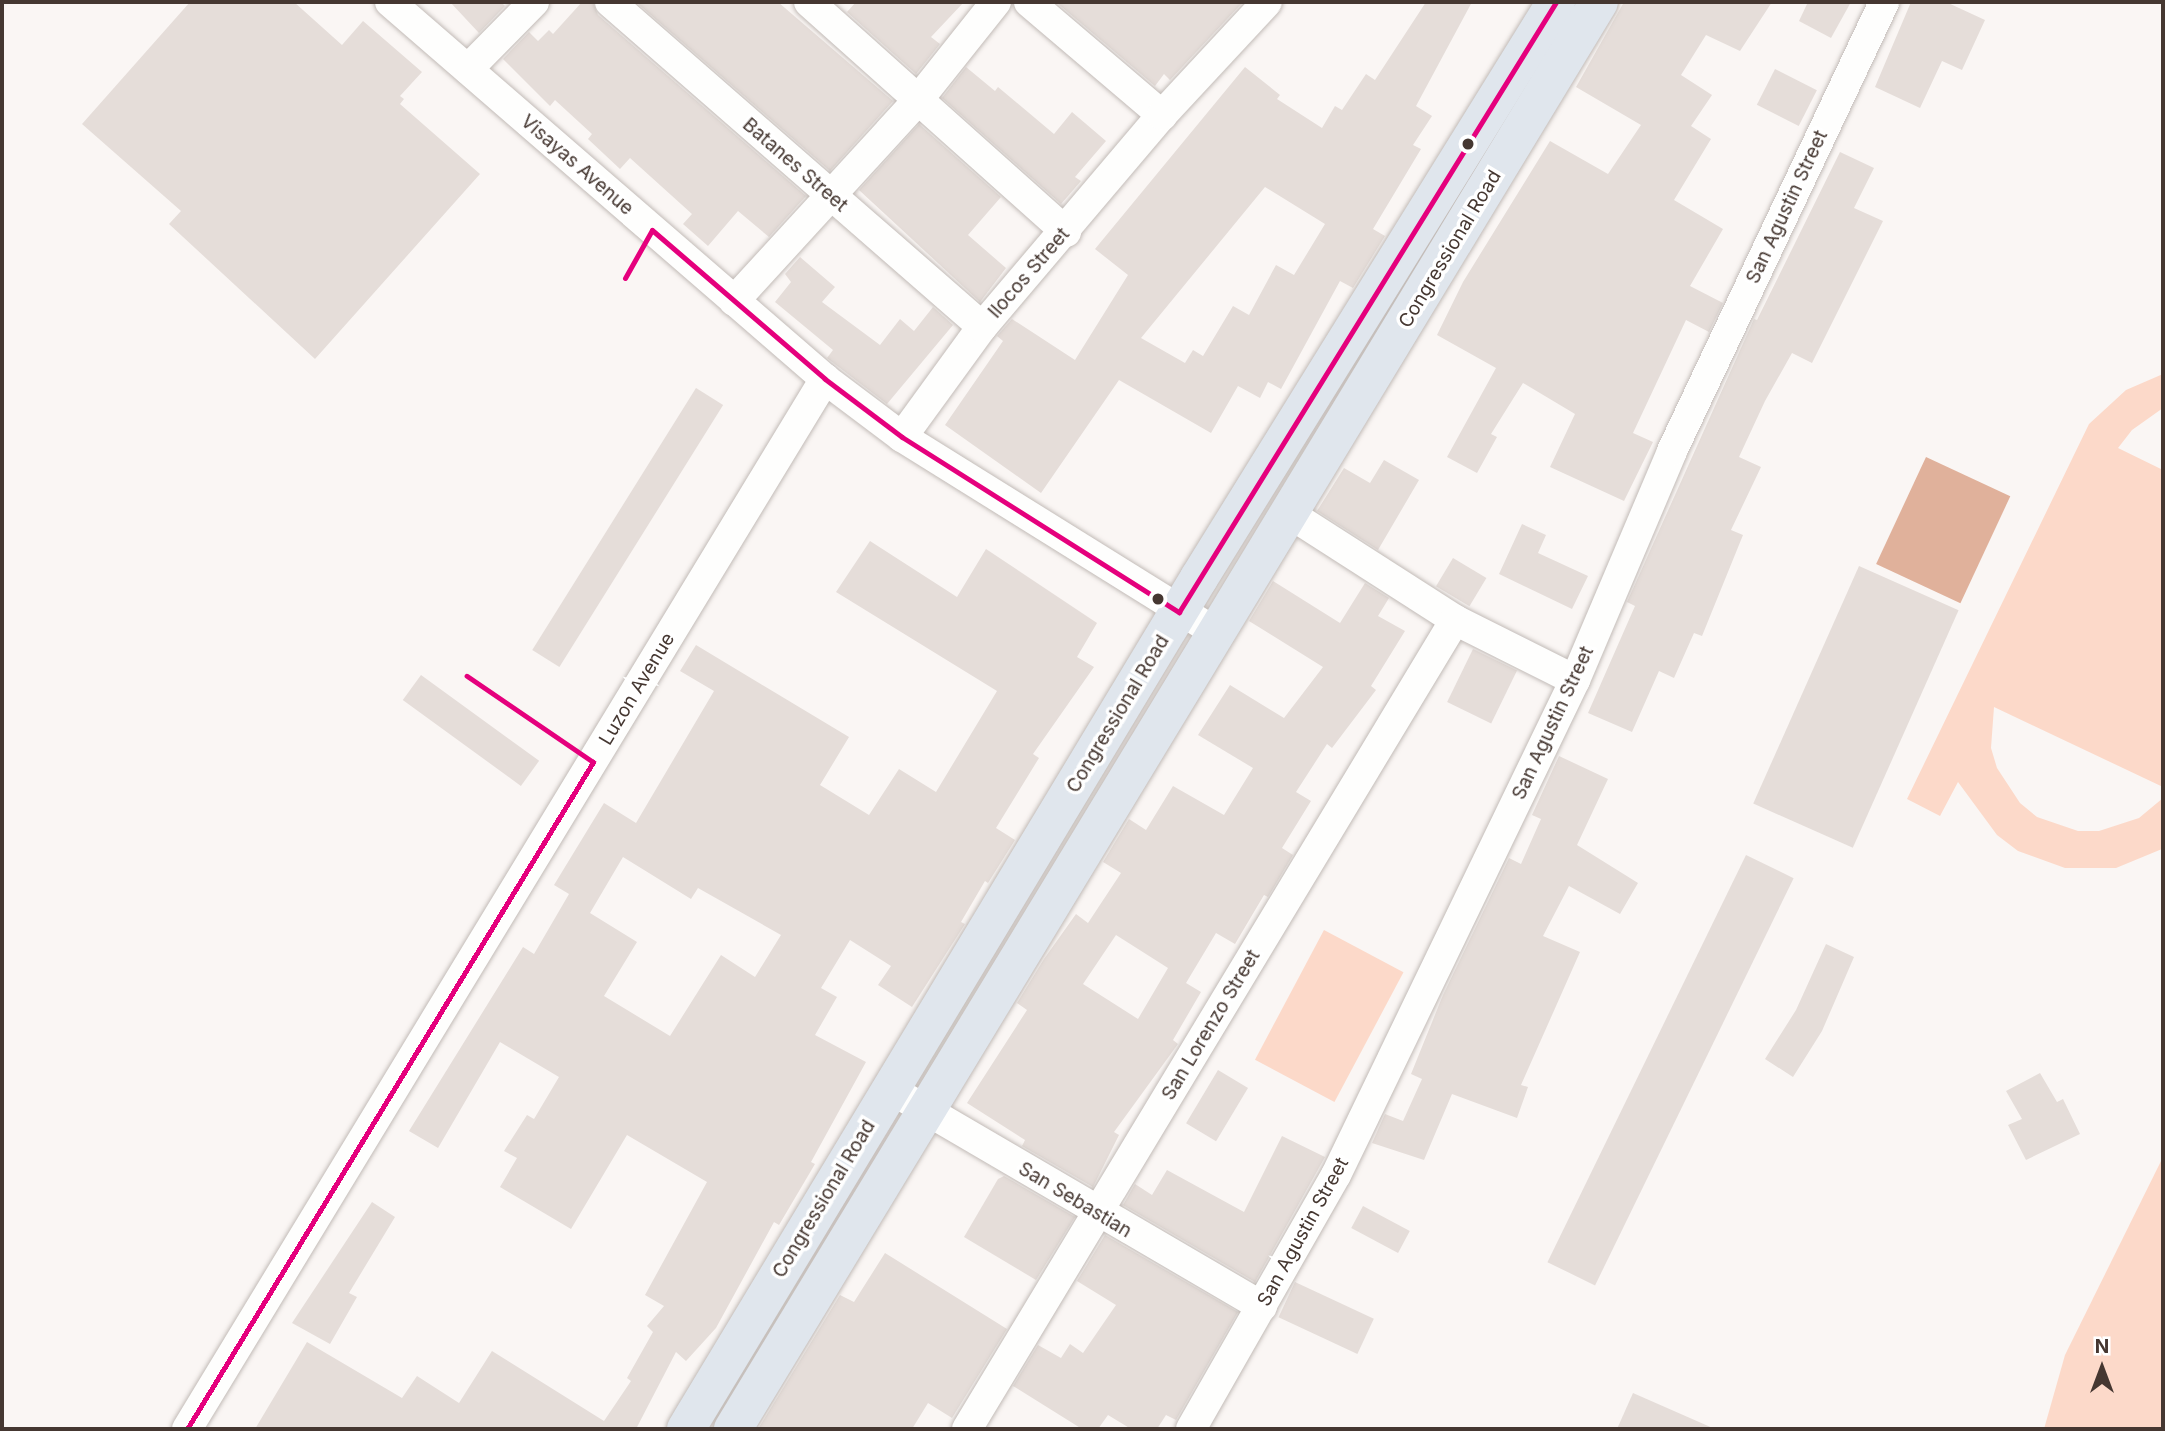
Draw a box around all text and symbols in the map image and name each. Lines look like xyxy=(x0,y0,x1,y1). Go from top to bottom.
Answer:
street label: Visayas Avenue xyxy=(516,110,638,220)
street label: Batanes Street xyxy=(738,113,852,217)
street label: San Agustin Street xyxy=(1741,127,1833,287)
unlabelled marker xyxy=(1461,137,1475,151)
street label: Congressional Road xyxy=(1394,166,1506,332)
street label: Ilocos Street xyxy=(984,223,1074,323)
unlabelled marker xyxy=(1151,592,1165,606)
street label: Luzon Avenue xyxy=(595,629,679,749)
street label: Congressional Road xyxy=(1062,631,1174,797)
street label: San Agustin Street xyxy=(1507,643,1599,803)
street label: San Lorenzo Street xyxy=(1157,946,1265,1104)
street label: Congressional Road xyxy=(768,1116,880,1282)
street label: San Agustin Street xyxy=(1253,1154,1353,1310)
street label: San Sebastian xyxy=(1014,1157,1136,1243)
north arrow xyxy=(2067,1333,2137,1403)
text: N xyxy=(2095,1335,2109,1358)

